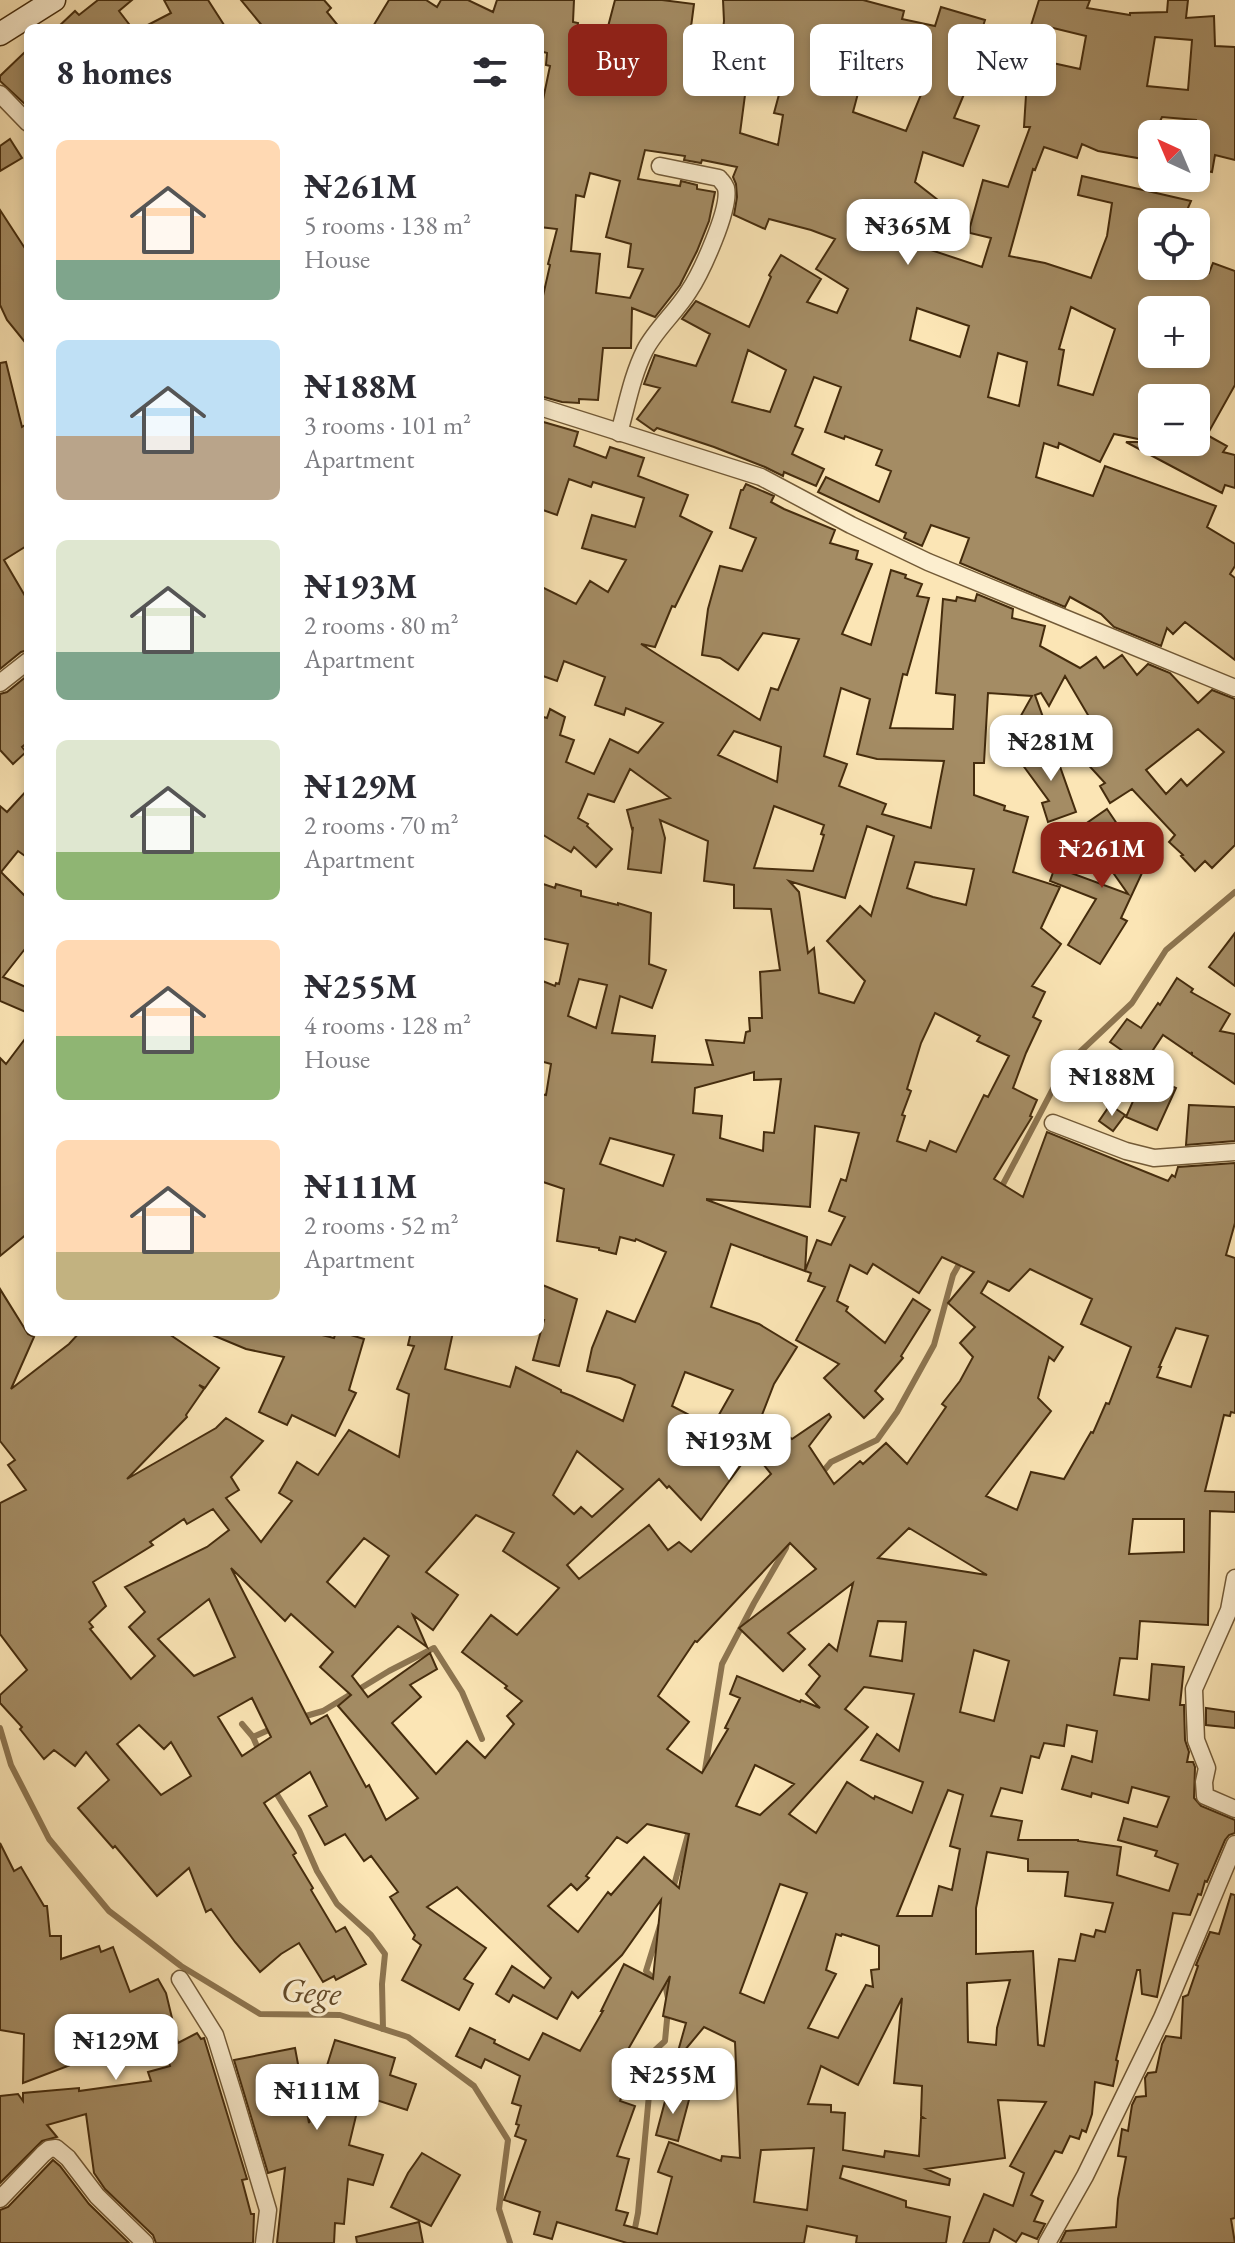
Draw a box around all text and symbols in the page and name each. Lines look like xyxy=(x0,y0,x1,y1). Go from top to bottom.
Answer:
chip: Buy xyxy=(568,24,667,96)
chip: Rent xyxy=(683,24,794,96)
chip: Filters xyxy=(810,24,932,96)
chip: New xyxy=(948,24,1056,96)
text: 8 homes xyxy=(56,50,172,94)
icon: filters xyxy=(468,50,512,94)
north arrow xyxy=(1138,120,1210,192)
map controls xyxy=(1138,120,1210,456)
text: ₦261M xyxy=(304,164,417,208)
icon: home xyxy=(120,172,216,268)
pin: ₦365M xyxy=(852,199,964,267)
text: 5 rooms · 138 m² xyxy=(304,208,471,242)
text: ₦365M xyxy=(865,208,951,242)
button: locate xyxy=(1138,208,1210,280)
text: House xyxy=(304,242,370,276)
button: + xyxy=(1138,296,1210,368)
text: ₦188M xyxy=(304,364,417,408)
icon: home xyxy=(120,372,216,468)
button: − xyxy=(1138,384,1210,456)
text: 3 rooms · 101 m² xyxy=(304,408,471,442)
text: Apartment xyxy=(304,442,414,476)
text: ₦193M xyxy=(304,564,417,608)
icon: home xyxy=(120,572,216,668)
text: 2 rooms · 80 m² xyxy=(304,608,459,642)
text: Apartment xyxy=(304,642,414,676)
pin: ₦281M xyxy=(995,715,1107,783)
text: ₦281M xyxy=(1008,724,1094,758)
text: ₦129M xyxy=(304,764,417,808)
icon: home xyxy=(120,772,216,868)
text: 2 rooms · 70 m² xyxy=(304,808,459,842)
pin: ₦261M xyxy=(1046,822,1158,890)
text: ₦261M xyxy=(1059,831,1145,865)
text: Apartment xyxy=(304,842,414,876)
text: ₦255M xyxy=(304,964,417,1008)
icon: home xyxy=(120,972,216,1068)
text: 4 rooms · 128 m² xyxy=(304,1008,471,1042)
text: House xyxy=(304,1042,370,1076)
pin: ₦188M xyxy=(1056,1050,1168,1118)
text: ₦188M xyxy=(1069,1059,1155,1093)
text: ₦111M xyxy=(304,1164,417,1208)
icon: home xyxy=(120,1172,216,1268)
text: 2 rooms · 52 m² xyxy=(304,1208,459,1242)
text: Apartment xyxy=(304,1242,414,1276)
pin: ₦193M xyxy=(673,1414,785,1482)
text: ₦193M xyxy=(686,1423,772,1457)
water label: Gege xyxy=(279,1967,343,2015)
pin: ₦129M xyxy=(60,2014,172,2082)
text: ₦129M xyxy=(73,2023,159,2057)
pin: ₦255M xyxy=(617,2048,729,2116)
text: ₦255M xyxy=(630,2057,716,2091)
pin: ₦111M xyxy=(261,2064,373,2132)
text: ₦111M xyxy=(274,2073,360,2107)

